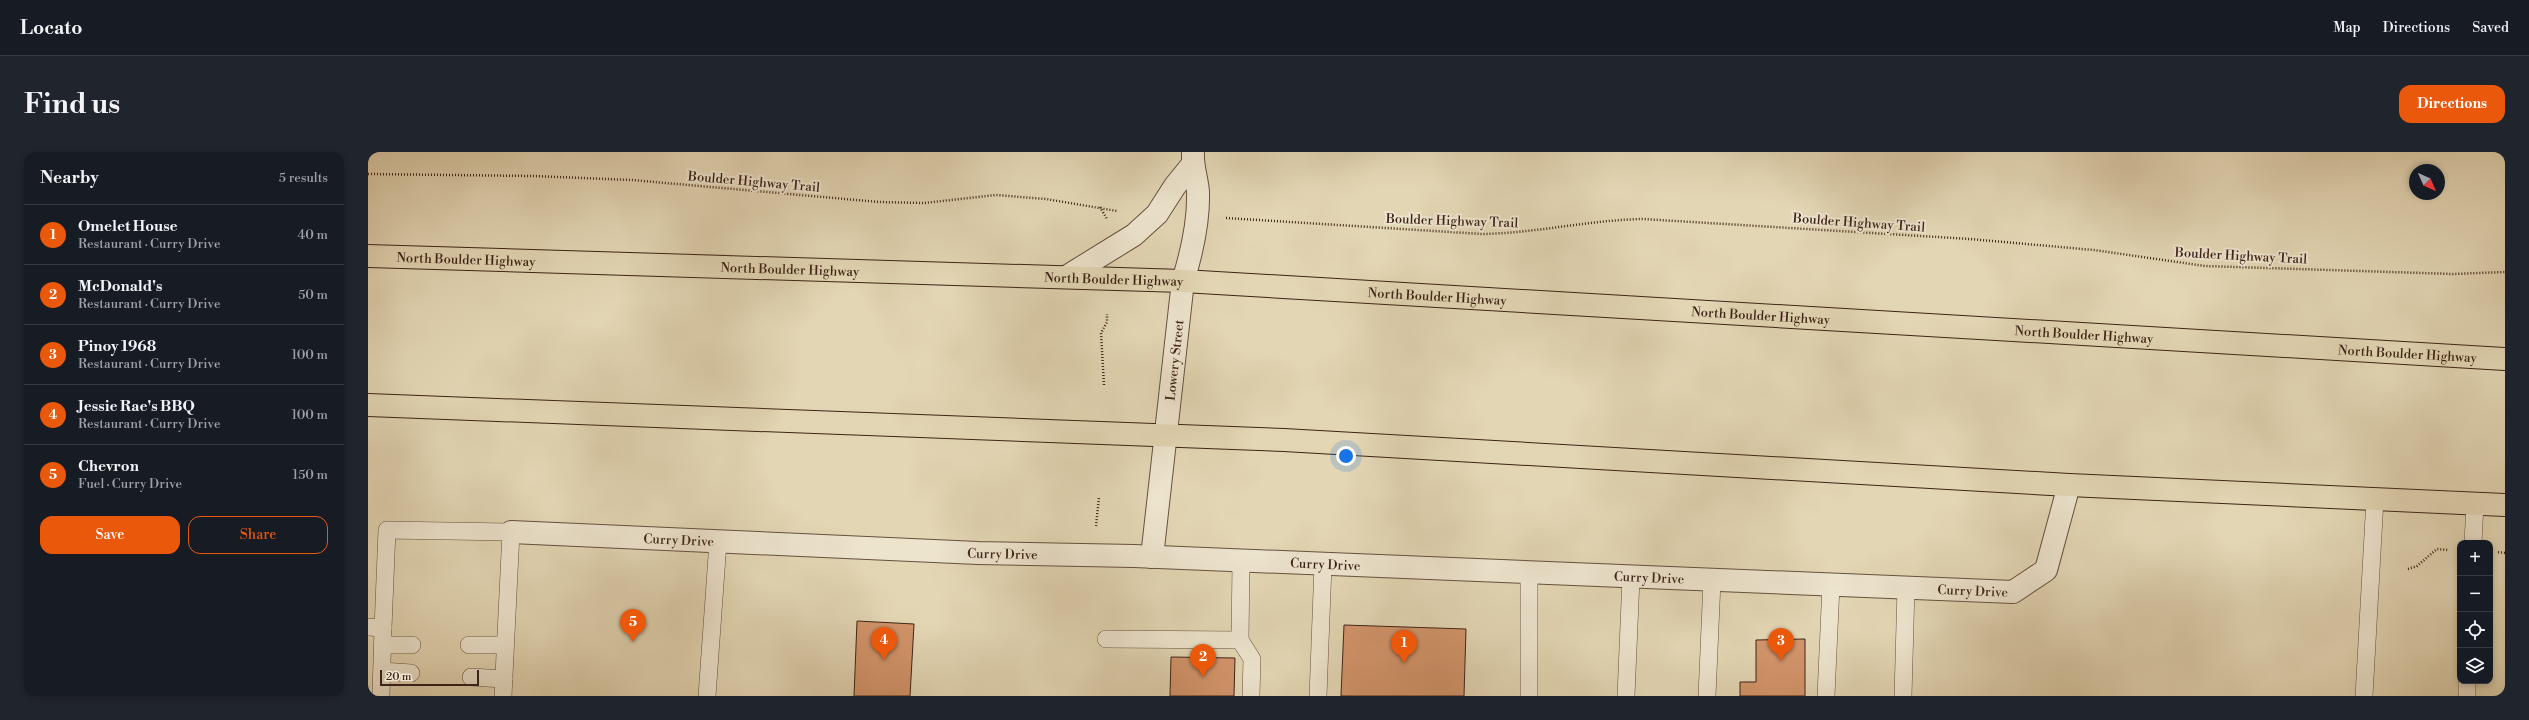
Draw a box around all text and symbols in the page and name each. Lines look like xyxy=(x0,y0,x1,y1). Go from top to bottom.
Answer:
text: Locato xyxy=(20,16,82,40)
text: Map xyxy=(2333,19,2361,37)
text: Directions xyxy=(2383,19,2450,37)
text: Saved xyxy=(2472,19,2509,37)
button: Directions xyxy=(2399,85,2505,123)
text: Find us xyxy=(24,87,120,122)
north arrow xyxy=(2409,164,2445,200)
text: Nearby xyxy=(40,167,99,189)
street label: Boulder Highway Trail xyxy=(686,168,821,196)
text: 5 results xyxy=(279,170,328,186)
street label: Boulder Highway Trail xyxy=(1791,210,1926,236)
street label: Boulder Highway Trail xyxy=(1385,211,1519,231)
text: Omelet House xyxy=(78,217,178,236)
text: 1 xyxy=(50,227,56,243)
text: 40 m xyxy=(298,227,328,243)
text: Restaurant · Curry Drive xyxy=(78,236,220,252)
street label: Boulder Highway Trail xyxy=(2173,244,2308,267)
street label: North Boulder Highway xyxy=(396,250,536,270)
street label: North Boulder Highway xyxy=(720,260,860,280)
street label: North Boulder Highway xyxy=(1044,270,1184,290)
text: McDonald's xyxy=(78,277,162,296)
street label: North Boulder Highway xyxy=(1367,285,1508,309)
text: 2 xyxy=(49,287,57,303)
text: 50 m xyxy=(298,287,328,303)
text: Restaurant · Curry Drive xyxy=(78,296,220,312)
street label: North Boulder Highway xyxy=(1691,304,1831,328)
street label: Lowery Street xyxy=(1163,319,1188,402)
street label: North Boulder Highway xyxy=(2014,323,2155,347)
text: Pinoy 1968 xyxy=(78,337,156,356)
street label: North Boulder Highway xyxy=(2338,342,2478,366)
text: 3 xyxy=(49,347,57,363)
text: 100 m xyxy=(292,347,328,363)
text: Restaurant · Curry Drive xyxy=(78,356,220,372)
text: Jessie Rae's BBQ xyxy=(78,397,195,416)
text: 4 xyxy=(49,407,57,423)
text: 100 m xyxy=(292,407,328,423)
text: Restaurant · Curry Drive xyxy=(78,416,220,432)
your location xyxy=(1336,446,1356,466)
text: Chevron xyxy=(78,457,139,476)
text: 5 xyxy=(49,467,57,483)
text: 150 m xyxy=(293,467,328,483)
text: Fuel · Curry Drive xyxy=(78,476,182,492)
button: Save xyxy=(40,516,180,554)
button: Share xyxy=(188,516,328,554)
street label: Curry Drive xyxy=(643,531,715,550)
map controls xyxy=(2457,540,2493,684)
button: + xyxy=(2457,540,2493,576)
street label: Curry Drive xyxy=(967,546,1038,563)
street label: Curry Drive xyxy=(1290,555,1361,574)
street label: Curry Drive xyxy=(1613,569,1685,588)
button: − xyxy=(2457,576,2493,612)
street label: Curry Drive xyxy=(1937,582,2009,601)
pin: 5 xyxy=(620,609,646,642)
button: locate xyxy=(2457,612,2493,648)
pin: 4 xyxy=(871,627,897,660)
pin: 3 xyxy=(1768,628,1794,661)
pin: 1 xyxy=(1391,630,1417,663)
pin: 2 xyxy=(1190,644,1216,677)
button: layers xyxy=(2457,648,2493,684)
scale bar xyxy=(380,668,479,687)
text: 20 m xyxy=(386,670,411,684)

